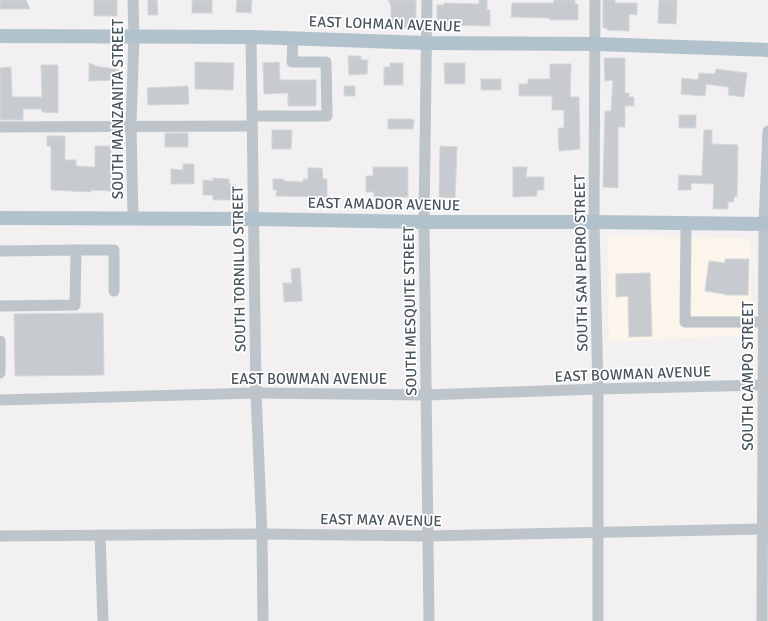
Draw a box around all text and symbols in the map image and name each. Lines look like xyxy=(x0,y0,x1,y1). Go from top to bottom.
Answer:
street label: EAST LOHMAN AVENUE xyxy=(308,12,462,36)
street label: SOUTH MANZANITA STREET xyxy=(109,18,127,199)
street label: SOUTH SAN PEDRO STREET xyxy=(570,174,592,352)
street label: SOUTH TORNILLO STREET xyxy=(229,185,249,352)
street label: EAST AMADOR AVENUE xyxy=(307,194,461,214)
street label: SOUTH MESQUITE STREET xyxy=(400,225,420,396)
street label: SOUTH CAMPO STREET xyxy=(739,301,757,451)
street label: EAST BOWMAN AVENUE xyxy=(554,362,712,386)
street label: EAST BOWMAN AVENUE xyxy=(231,370,387,388)
street label: EAST MAY AVENUE xyxy=(320,510,442,530)

